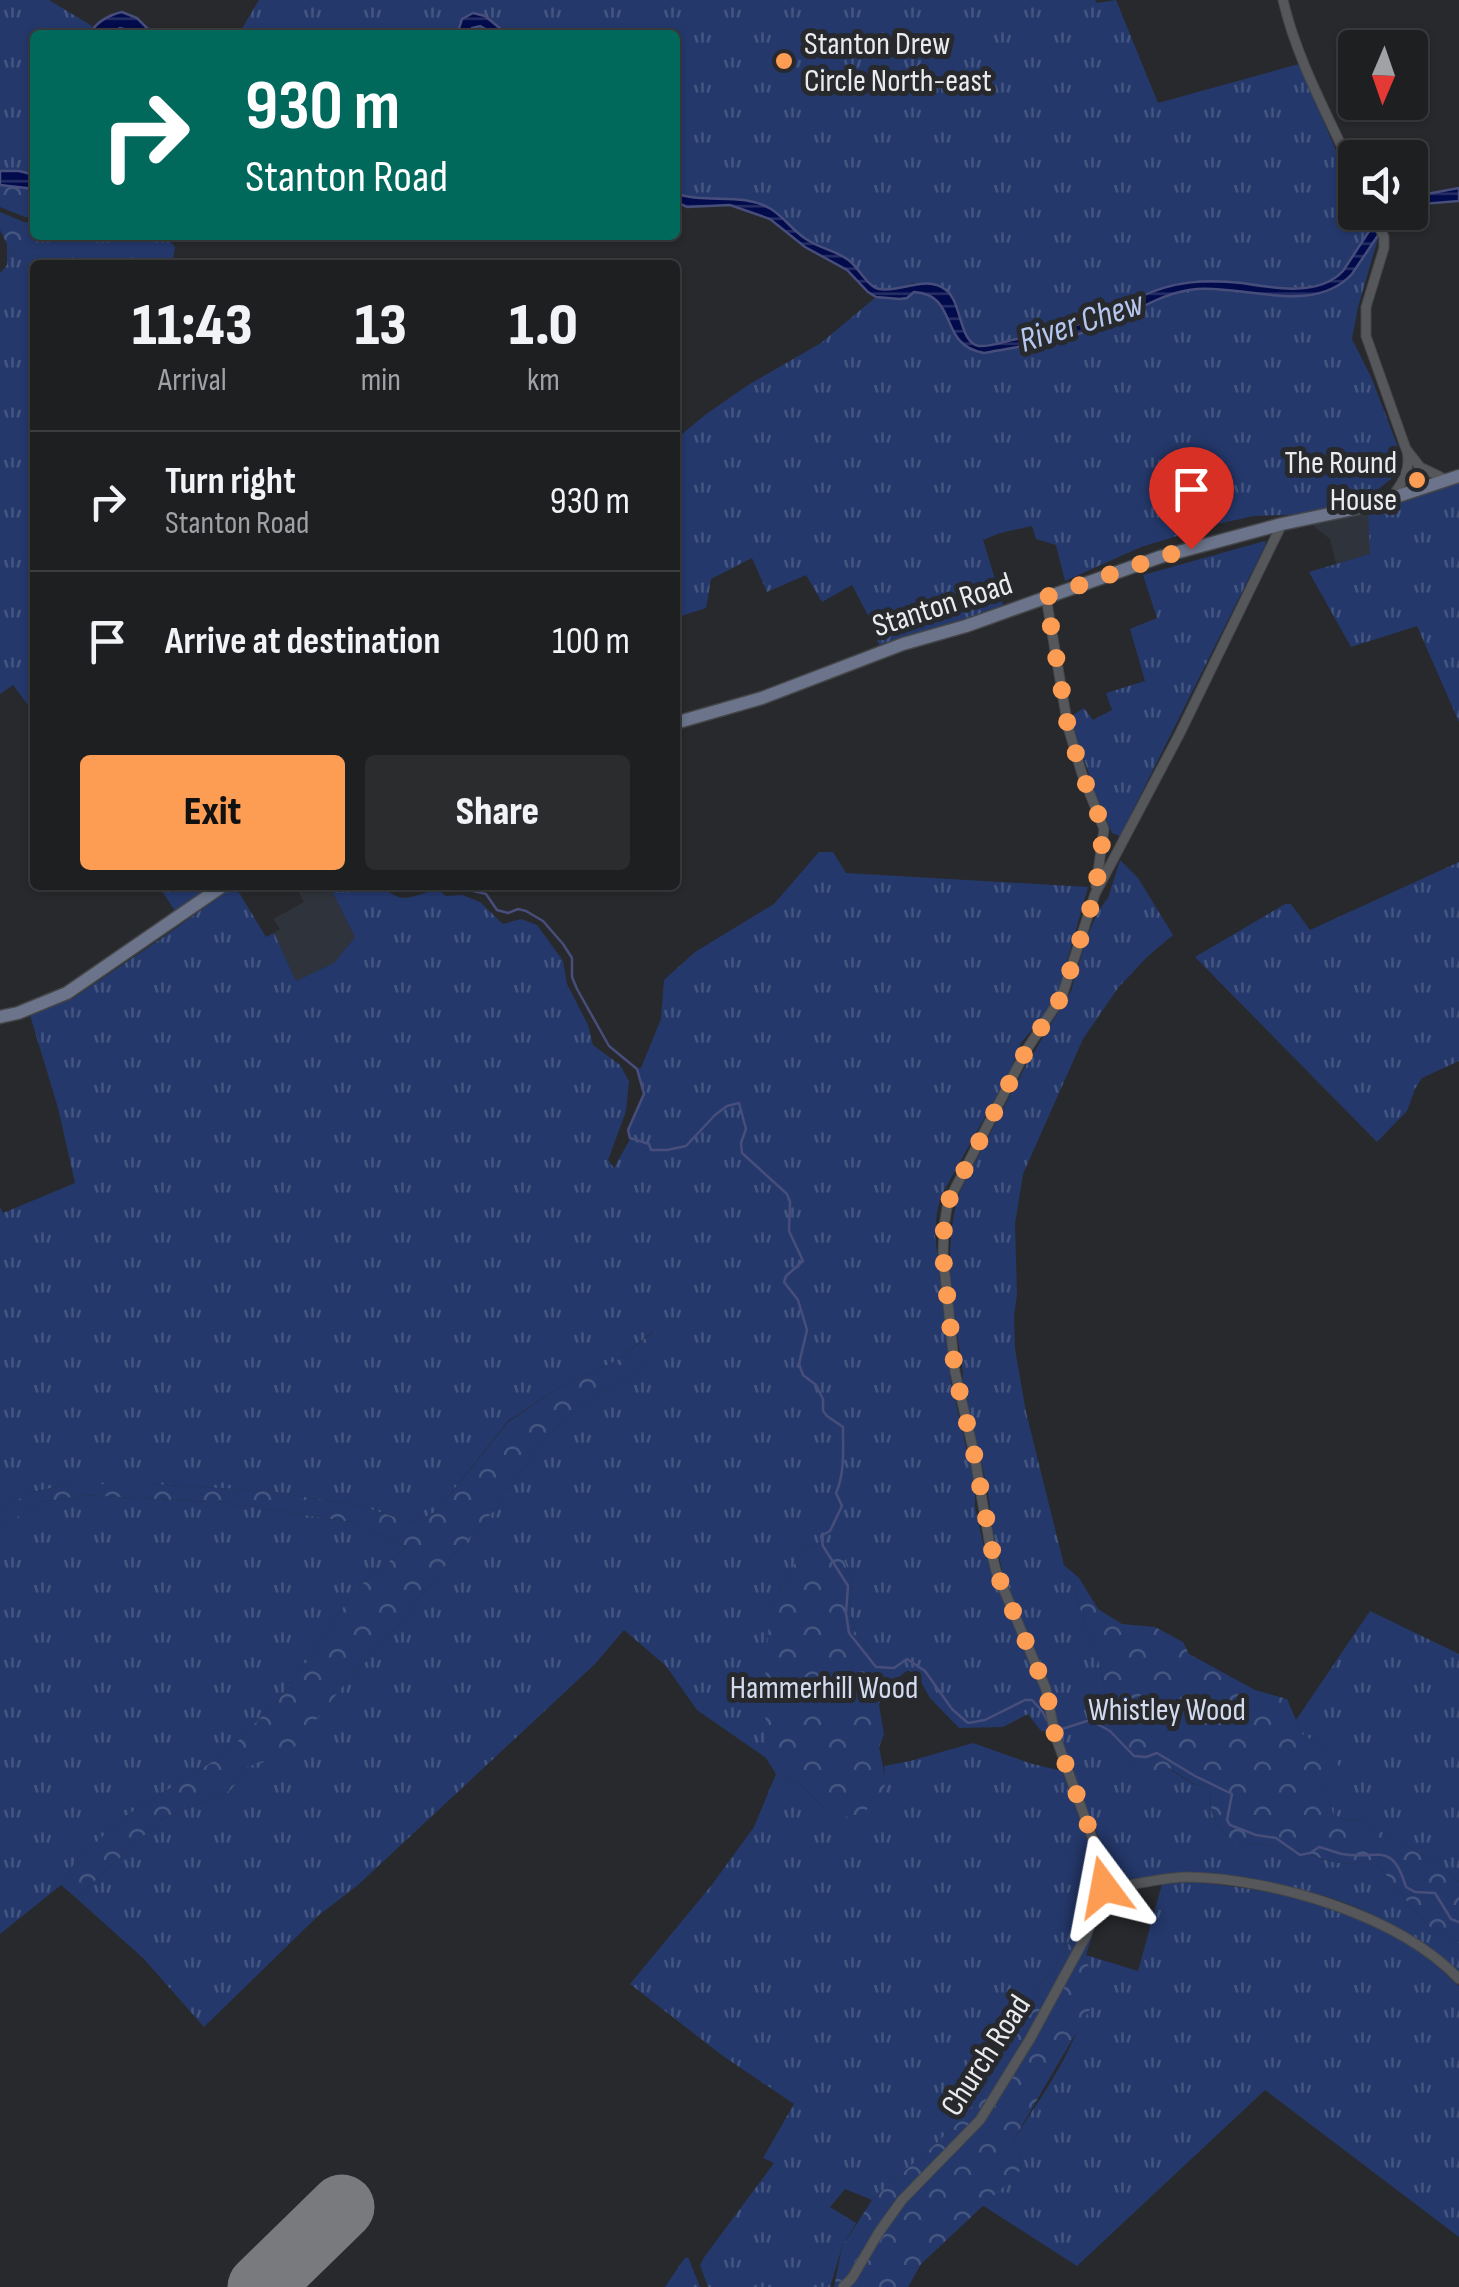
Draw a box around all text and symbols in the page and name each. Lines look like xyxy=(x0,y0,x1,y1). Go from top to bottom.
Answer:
place label: Stanton Drew Circle North-east xyxy=(804,25,992,101)
north arrow xyxy=(1338,30,1428,120)
map controls xyxy=(1338,30,1428,230)
marker: Stanton Drew Circle North-east xyxy=(773,50,795,72)
text: 930 m xyxy=(245,65,400,149)
icon: right xyxy=(80,70,210,200)
button: sound xyxy=(1338,140,1428,230)
text: Stanton Road xyxy=(245,150,448,205)
water label: River Chew xyxy=(1014,282,1151,363)
text: 11:43 xyxy=(132,290,253,362)
text: 13 xyxy=(355,290,407,362)
text: 1.0 xyxy=(509,290,578,362)
text: Arrival xyxy=(158,361,227,400)
text: min xyxy=(361,361,401,400)
text: km xyxy=(527,361,560,400)
place label: The Round House xyxy=(1285,444,1397,520)
pin xyxy=(1149,447,1234,550)
text: Turn right xyxy=(165,459,296,504)
icon: arrive xyxy=(1164,462,1219,517)
marker: The Round House xyxy=(1406,469,1428,491)
icon: right xyxy=(80,474,135,529)
text: 930 m xyxy=(550,479,630,524)
text: Stanton Road xyxy=(165,504,309,543)
street label: Stanton Road xyxy=(868,565,1017,646)
icon: arrive xyxy=(80,614,135,669)
text: Arrive at destination xyxy=(165,619,440,664)
text: 100 m xyxy=(552,619,630,664)
button: Exit xyxy=(80,755,345,870)
button: Share xyxy=(365,755,630,870)
park label: Hammerhill Wood xyxy=(730,1669,918,1708)
park label: Whistley Wood xyxy=(1088,1691,1246,1730)
position arrow xyxy=(1052,1835,1156,1939)
street label: Church Road xyxy=(933,1988,1040,2124)

